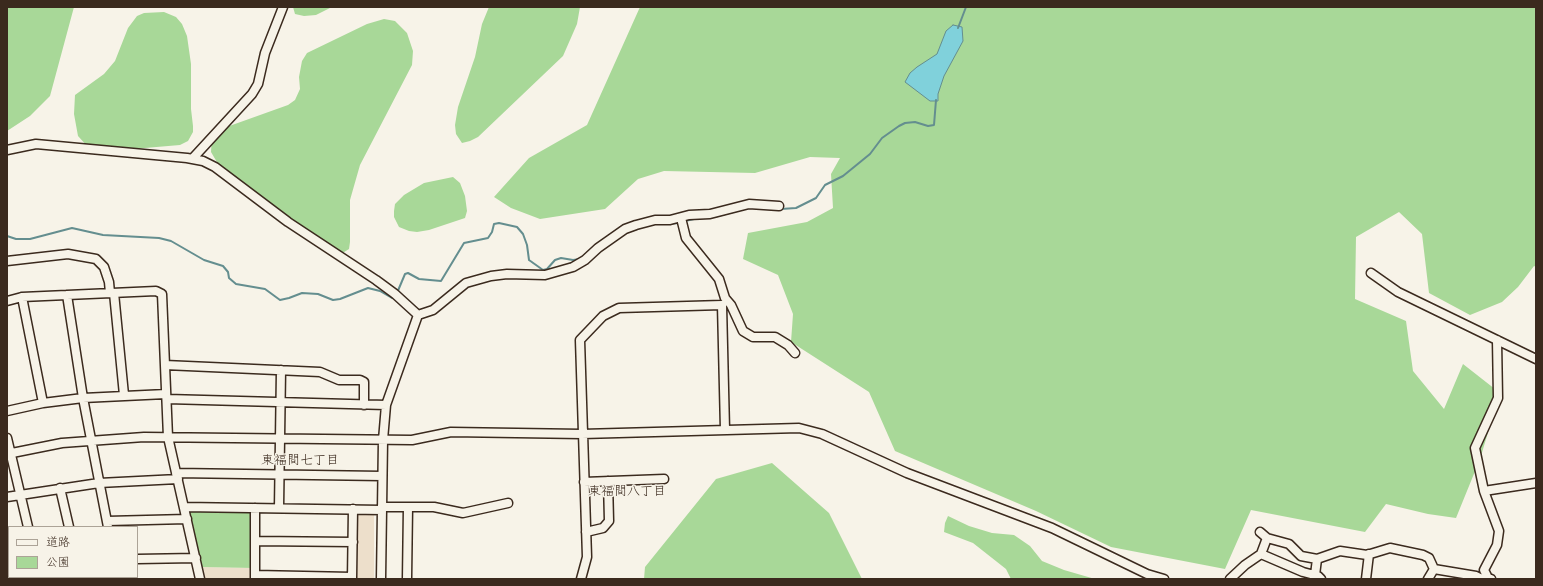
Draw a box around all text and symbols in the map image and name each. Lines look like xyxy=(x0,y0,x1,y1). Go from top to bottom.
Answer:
district label: 東福間七丁目 xyxy=(261,454,339,470)
district label: 東福間八丁目 xyxy=(588,485,666,501)
legend xyxy=(8,526,138,578)
text: 道路 xyxy=(46,533,70,552)
text: 公園 xyxy=(46,553,70,572)

